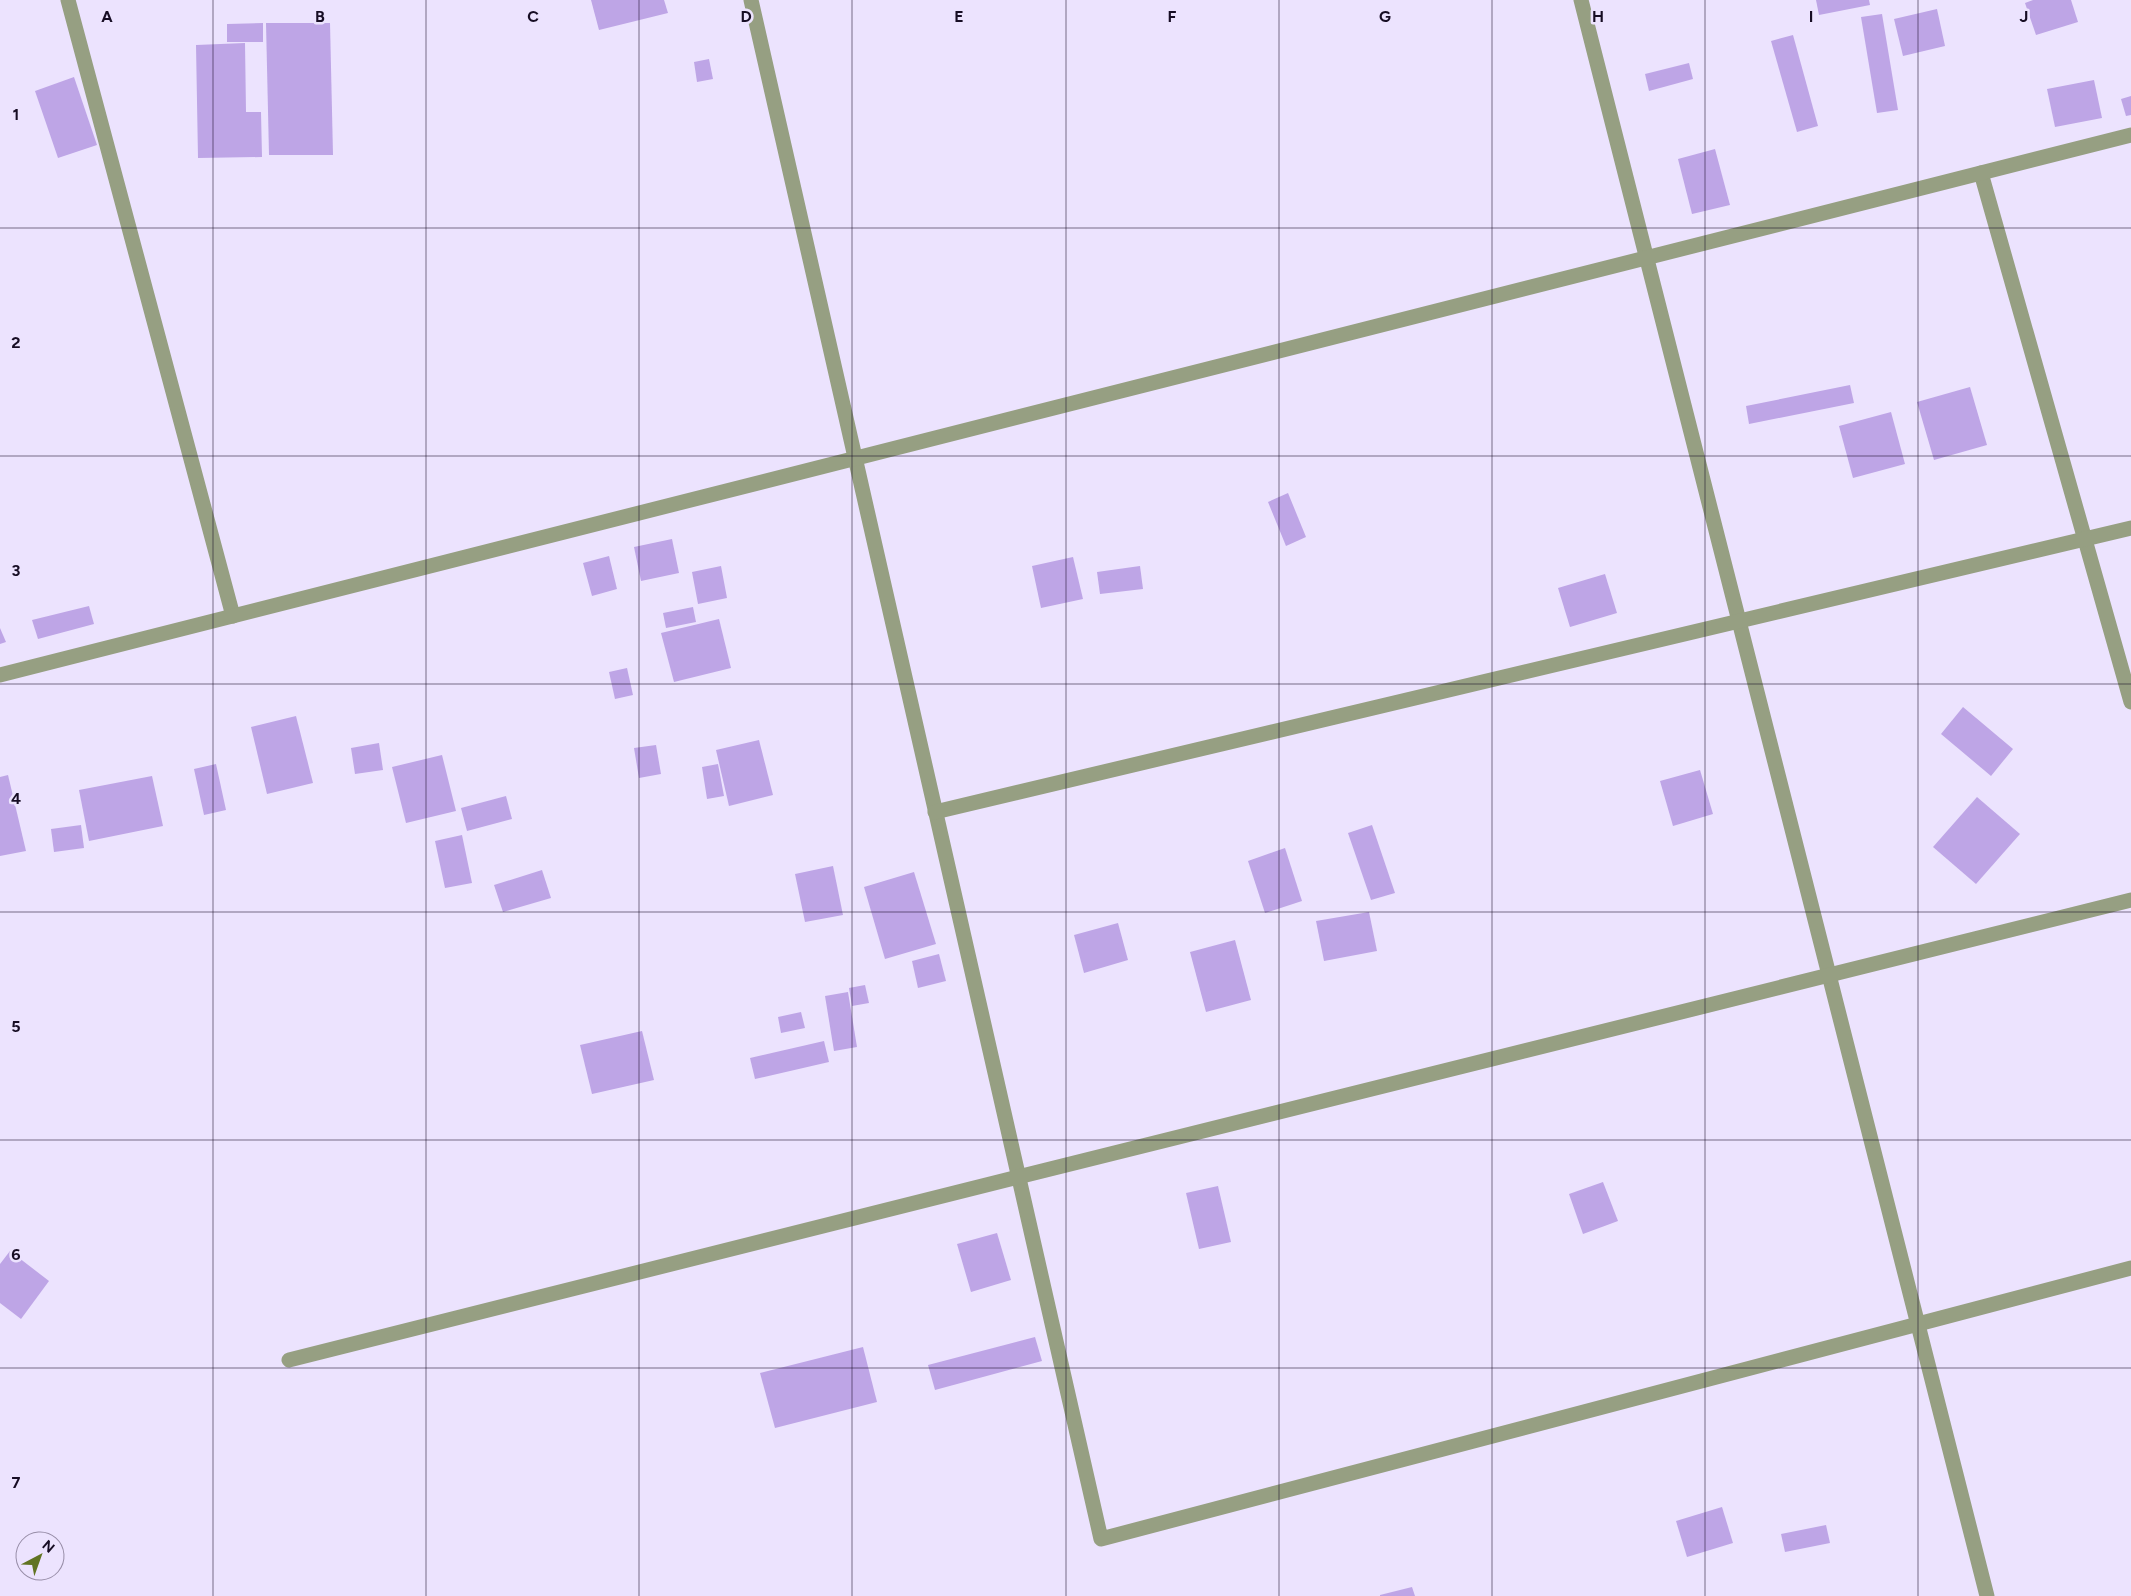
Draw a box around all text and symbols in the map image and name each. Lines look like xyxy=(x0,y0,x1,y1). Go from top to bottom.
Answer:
text: A xyxy=(101,7,113,26)
text: B xyxy=(315,7,325,26)
text: C xyxy=(527,7,539,26)
text: D xyxy=(740,7,752,26)
text: E xyxy=(954,7,964,26)
text: F xyxy=(1168,7,1177,26)
text: G xyxy=(1379,7,1391,26)
text: H xyxy=(1592,7,1604,26)
text: I xyxy=(1809,7,1813,26)
text: J xyxy=(2020,7,2028,26)
text: 1 xyxy=(13,105,19,124)
text: 2 xyxy=(11,333,21,352)
text: 3 xyxy=(12,561,21,580)
text: 4 xyxy=(11,789,21,808)
text: 5 xyxy=(11,1017,21,1036)
text: 6 xyxy=(11,1245,21,1264)
text: 7 xyxy=(12,1473,21,1492)
north arrow xyxy=(15,1531,65,1581)
text: N xyxy=(39,1537,58,1557)

